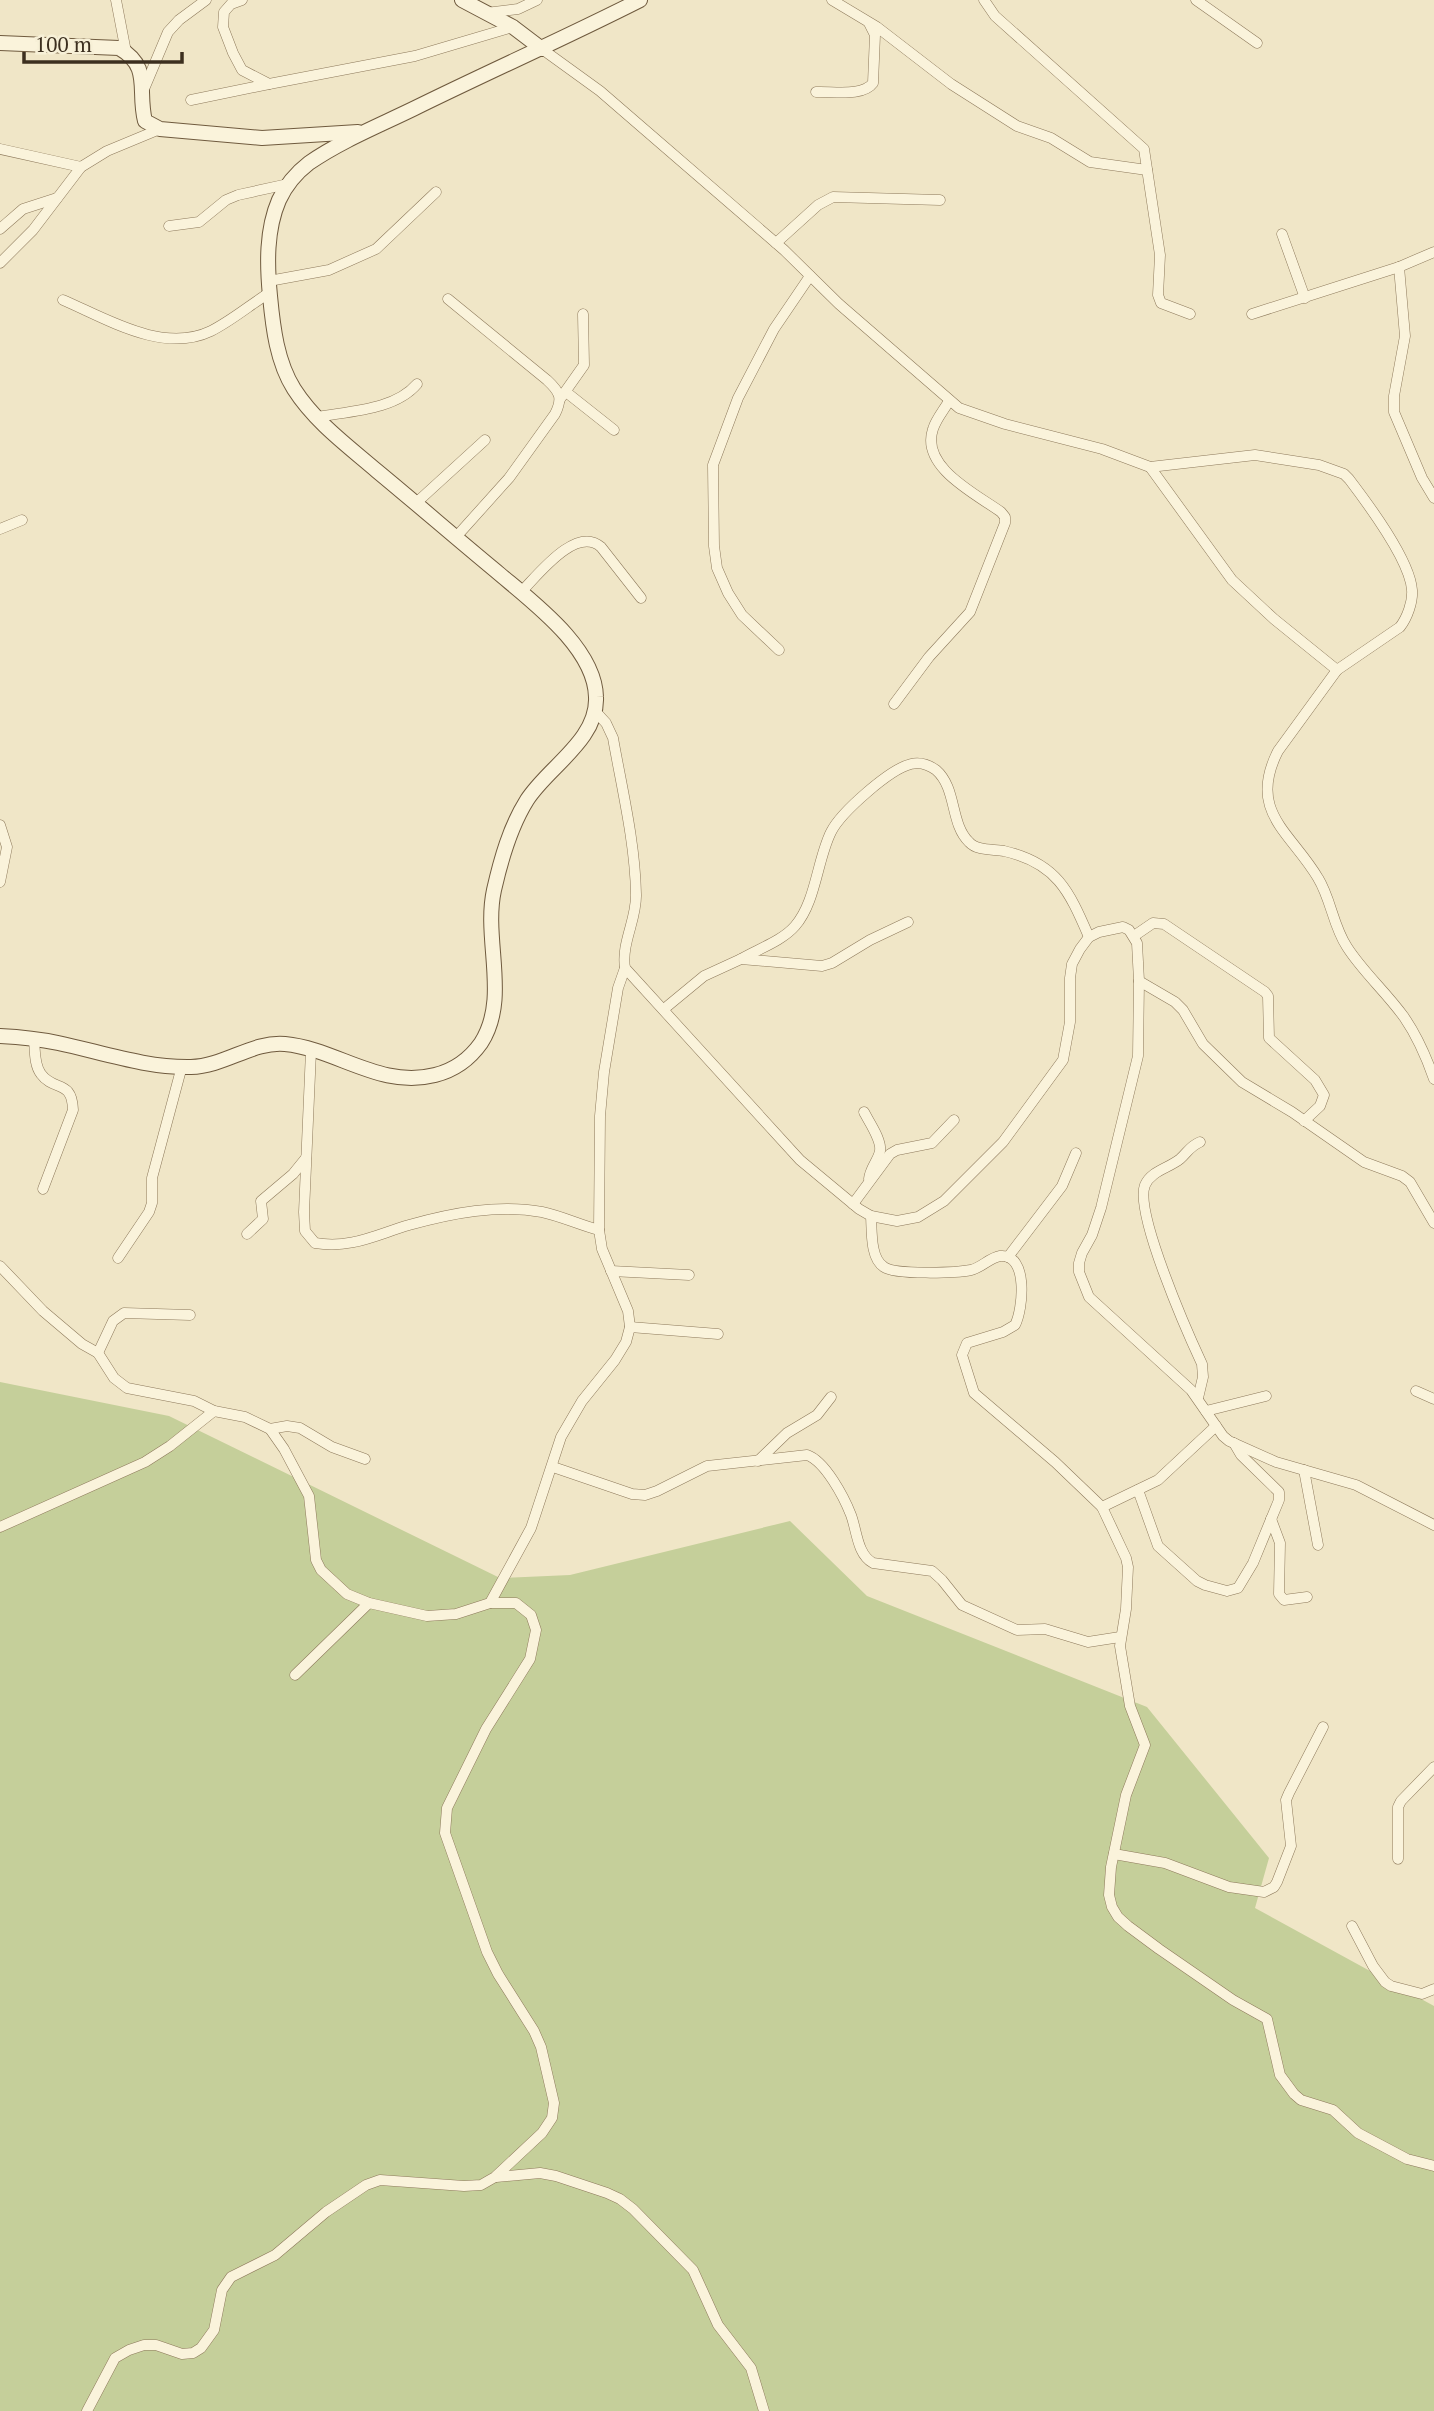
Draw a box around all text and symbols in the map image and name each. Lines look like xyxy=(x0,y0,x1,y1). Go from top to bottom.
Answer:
scale bar xyxy=(24,21,182,65)
text: 100 m xyxy=(35,30,92,58)

